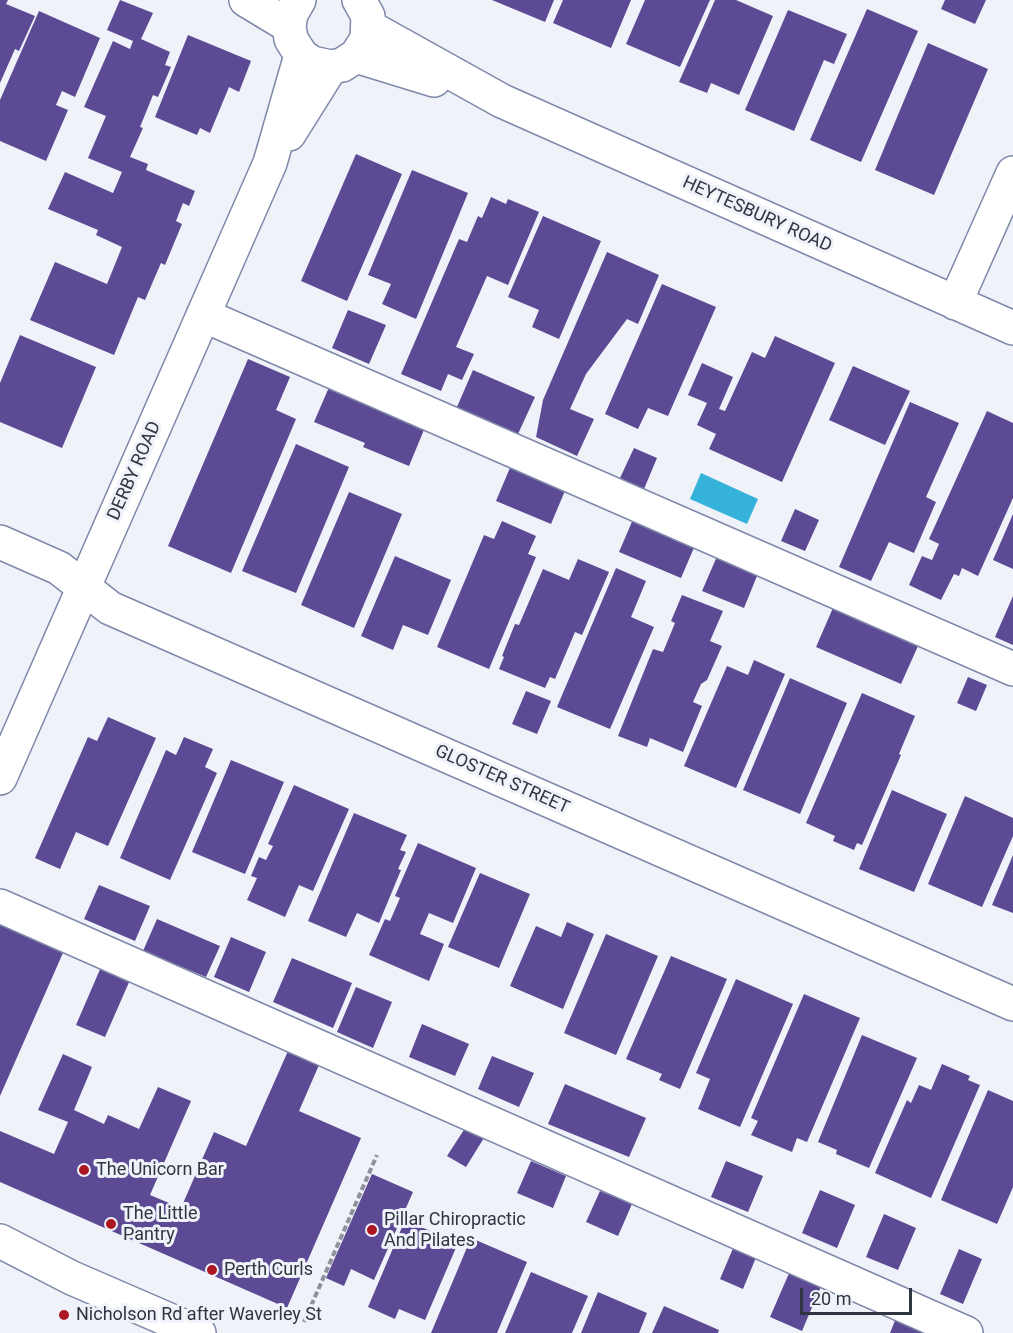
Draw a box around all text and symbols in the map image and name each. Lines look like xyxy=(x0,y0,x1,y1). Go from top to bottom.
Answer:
street label: HEYTESBURY ROAD xyxy=(679,172,835,258)
street label: DERBY ROAD xyxy=(104,418,166,524)
street label: GLOSTER STREET xyxy=(431,741,573,819)
place label: The Unicorn Bar xyxy=(96,1159,224,1181)
marker: The Unicorn Bar xyxy=(77,1163,91,1177)
place label: The Little Pantry xyxy=(123,1203,197,1246)
place label: Pillar Chiropractic And Pilates xyxy=(384,1209,526,1252)
marker: The Little Pantry xyxy=(104,1217,118,1231)
marker: Pillar Chiropractic And Pilates xyxy=(365,1223,379,1237)
place label: Perth Curls xyxy=(224,1259,313,1281)
marker: Perth Curls xyxy=(205,1263,219,1277)
scale bar xyxy=(803,1276,916,1314)
text: 20 m xyxy=(811,1288,851,1309)
place label: Nicholson Rd after Waverley St xyxy=(76,1304,322,1326)
marker: Nicholson Rd after Waverley St xyxy=(57,1308,71,1322)

